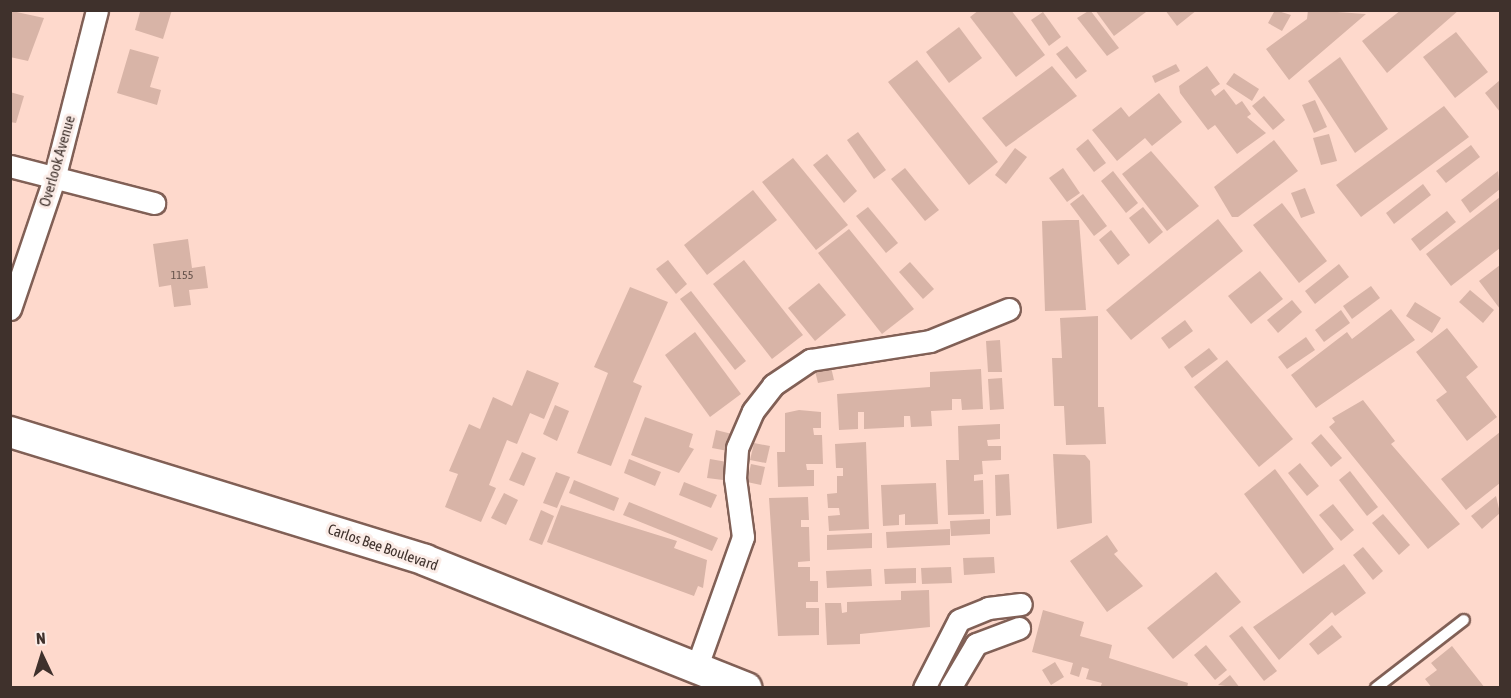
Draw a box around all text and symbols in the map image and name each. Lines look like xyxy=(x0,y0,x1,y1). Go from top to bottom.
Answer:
street label: Overlook Avenue xyxy=(35,113,79,209)
house number: 1155 xyxy=(171,269,193,283)
street label: Carlos Bee Boulevard xyxy=(325,520,441,574)
north arrow xyxy=(12,626,72,686)
text: N xyxy=(35,629,46,647)

